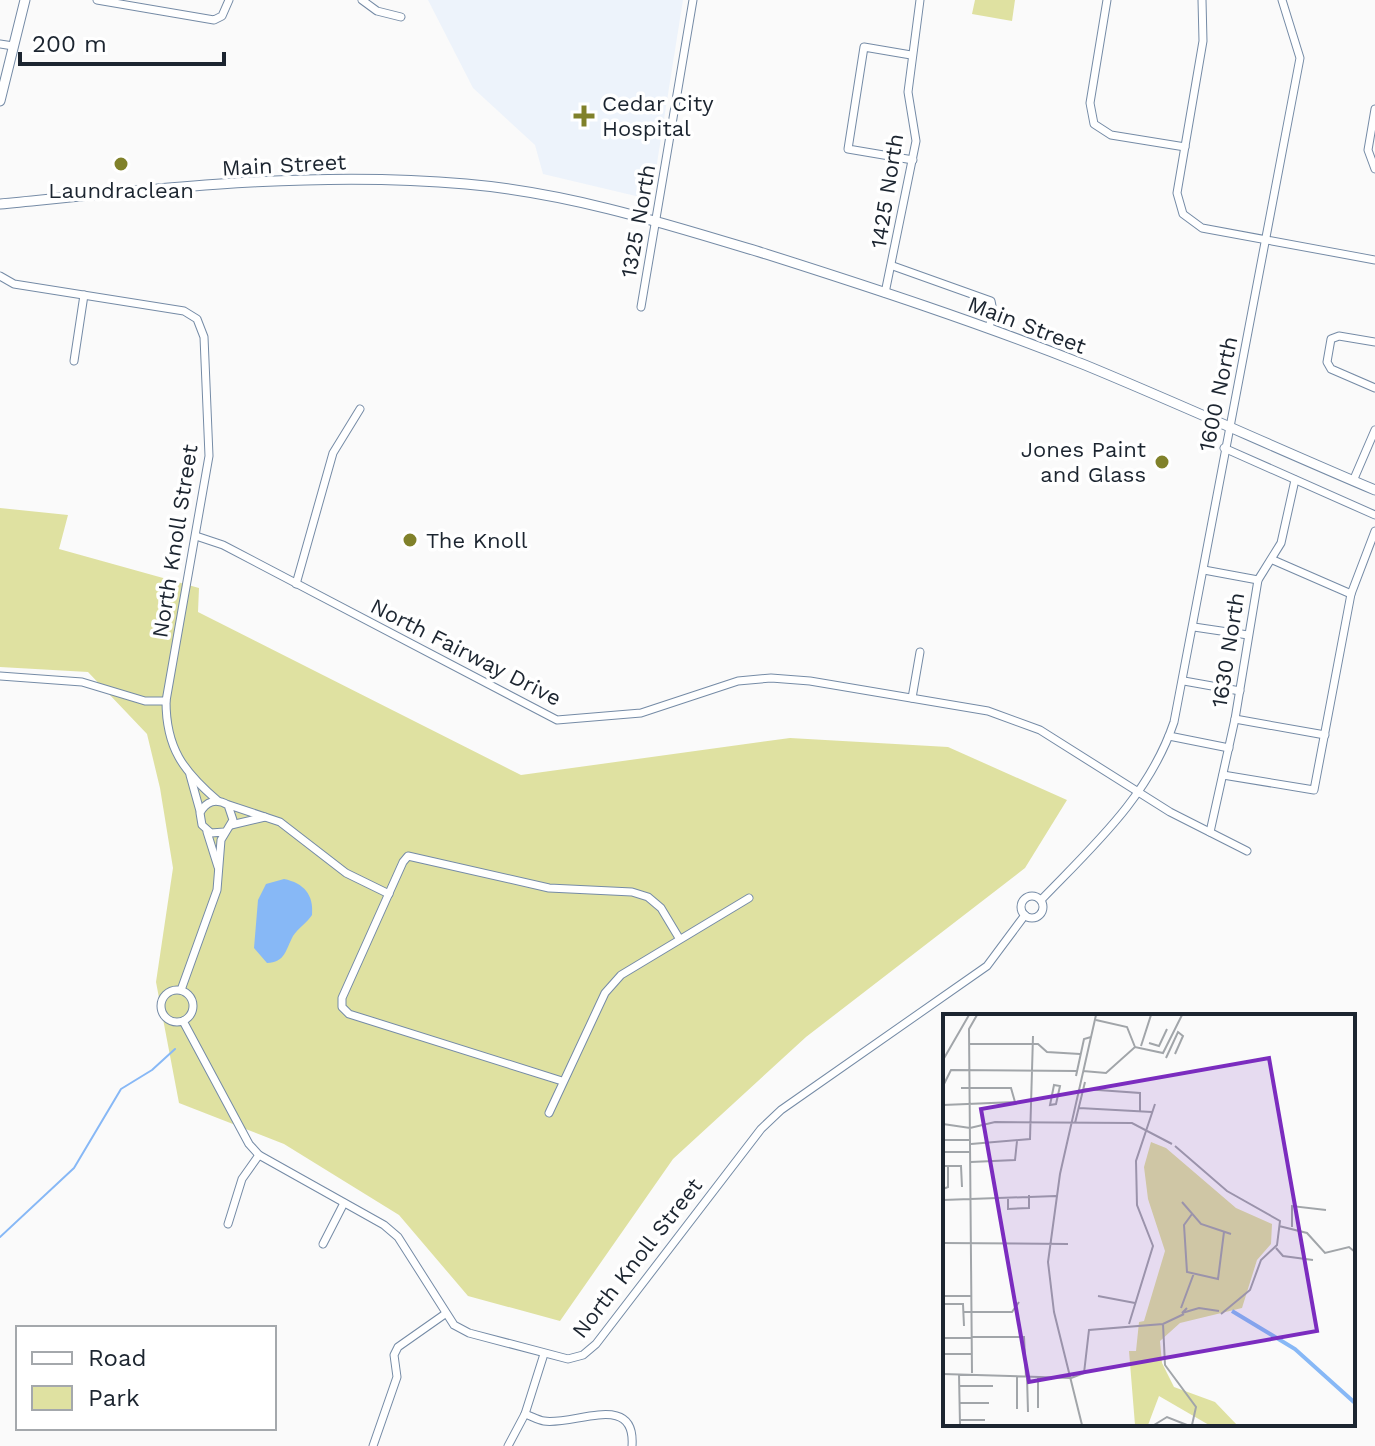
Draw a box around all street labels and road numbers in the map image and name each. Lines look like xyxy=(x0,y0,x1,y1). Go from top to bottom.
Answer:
street label: 1425 North xyxy=(866,132,908,250)
street label: Main Street xyxy=(221,149,347,181)
street label: 1325 North xyxy=(616,162,660,280)
street label: Main Street xyxy=(964,291,1090,359)
street label: 1600 North xyxy=(1194,334,1242,454)
street label: North Knoll Street xyxy=(147,442,203,640)
street label: 1630 North xyxy=(1207,591,1249,709)
street label: North Fairway Drive xyxy=(367,593,565,711)
street label: North Knoll Street xyxy=(567,1173,707,1343)

